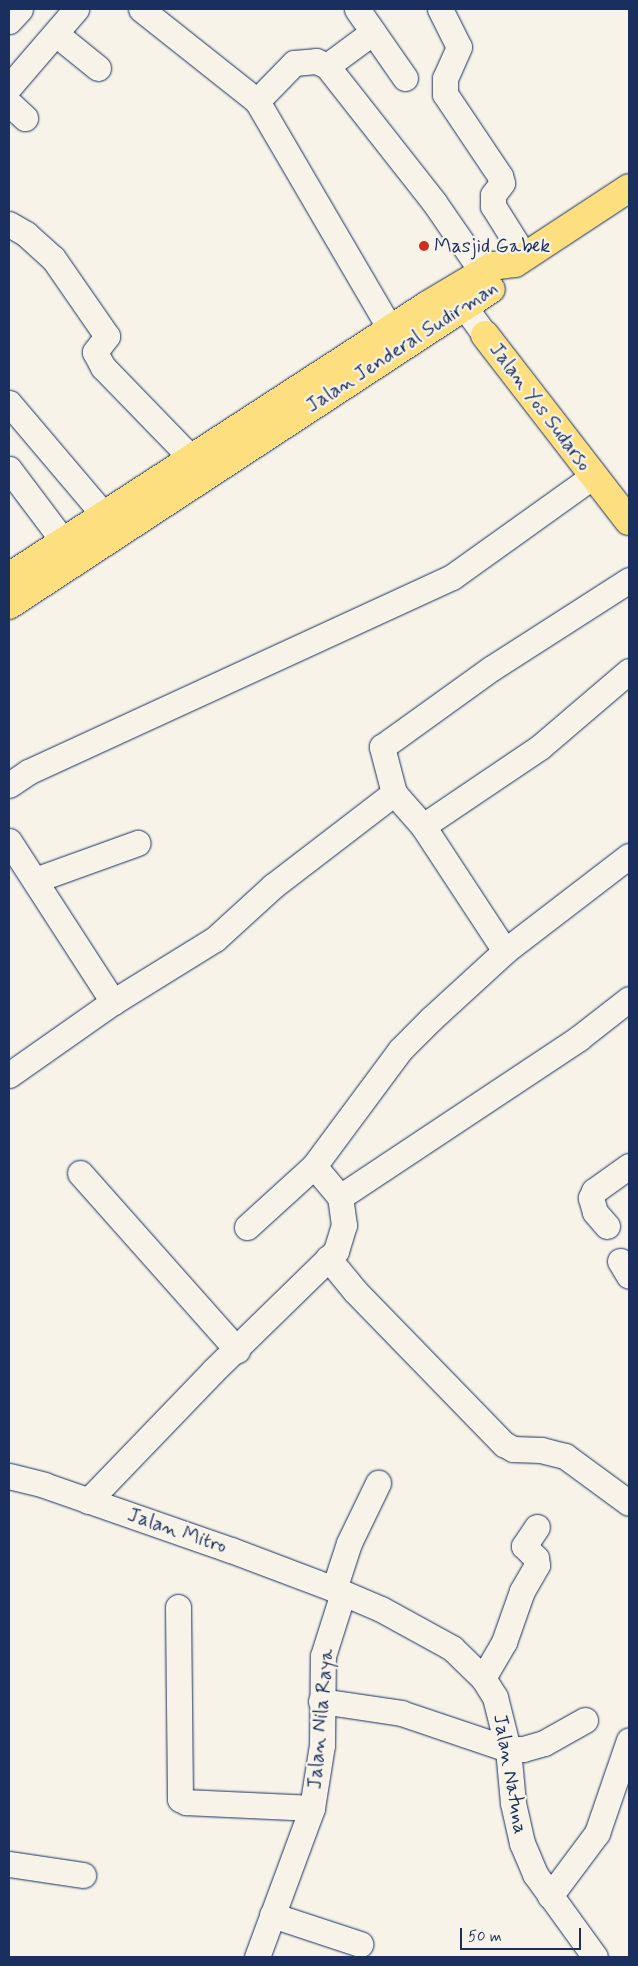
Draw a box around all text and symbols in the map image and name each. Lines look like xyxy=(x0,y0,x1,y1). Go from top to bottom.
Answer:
place label: Masjid Gabek xyxy=(434,234,548,258)
marker: Masjid Gabek xyxy=(418,240,430,252)
street label: Jalan Jenderal Sudirman xyxy=(302,276,502,418)
street label: Jalan Yos Sudarso xyxy=(483,337,597,477)
street label: Jalan Mitro xyxy=(124,1503,230,1559)
street label: Jalan Nila Raya xyxy=(303,1650,339,1788)
street label: Jalan Natuna xyxy=(488,1713,532,1835)
scale bar xyxy=(463,1918,584,1950)
text: 50 m xyxy=(468,1927,502,1947)

